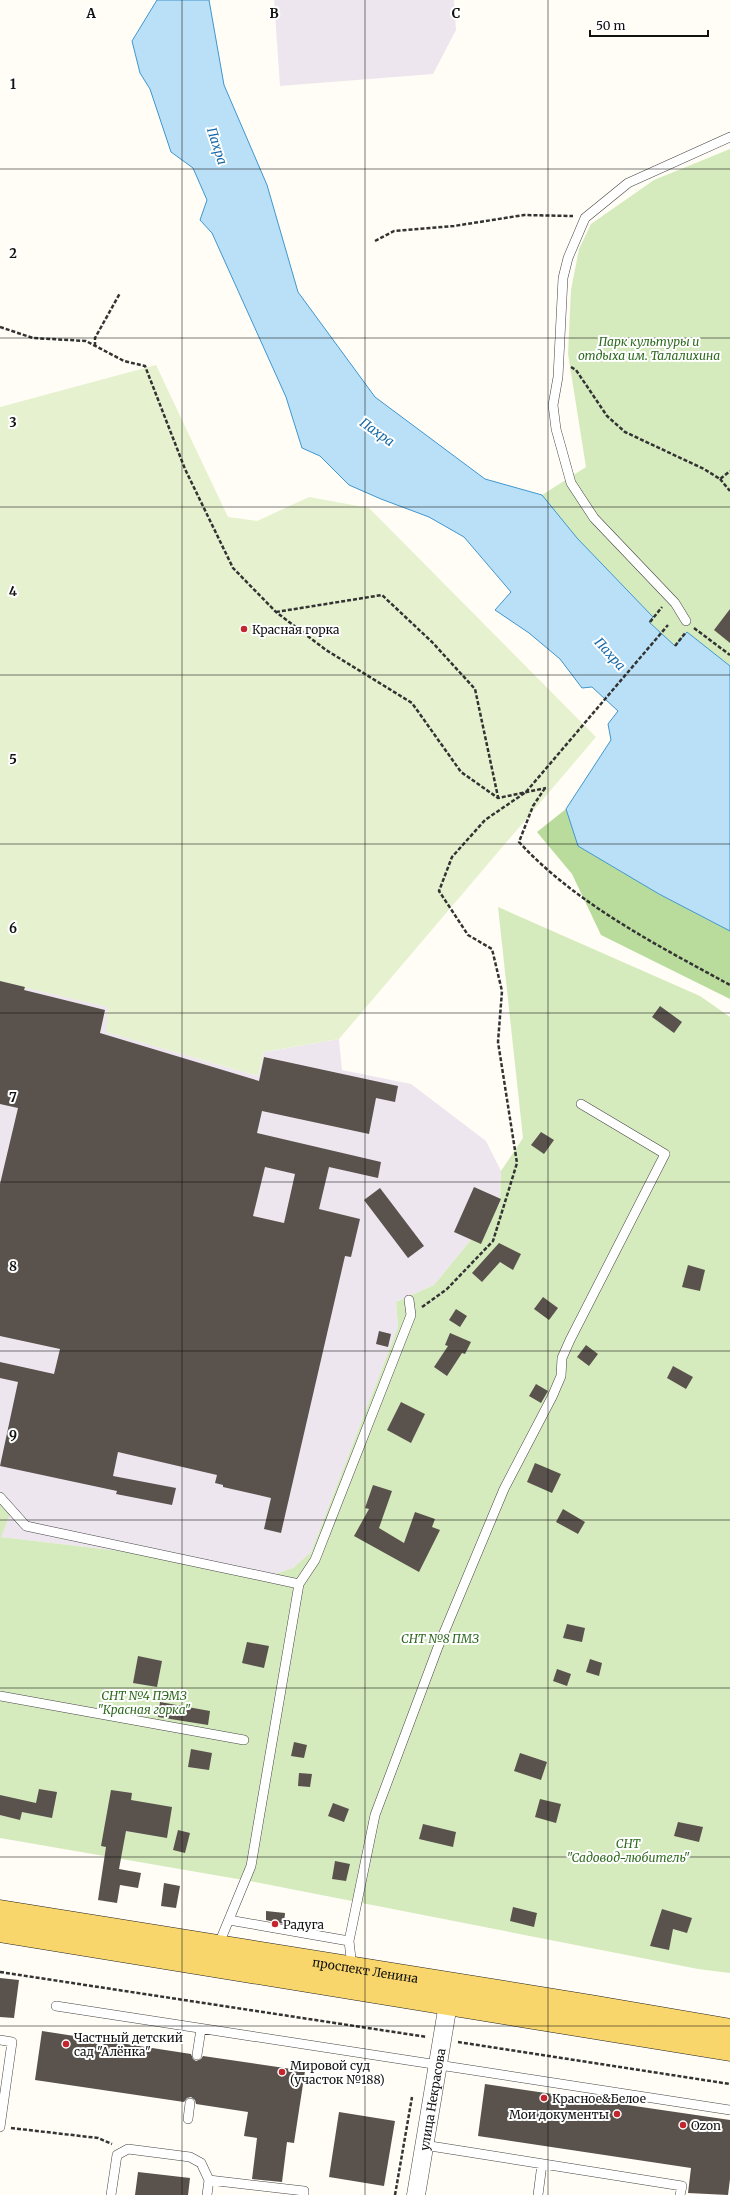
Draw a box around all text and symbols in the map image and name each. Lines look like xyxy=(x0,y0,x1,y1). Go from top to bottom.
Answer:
text: A xyxy=(85,5,96,22)
text: B xyxy=(269,5,279,22)
text: C xyxy=(452,5,461,22)
scale bar xyxy=(590,12,708,38)
text: 50 m xyxy=(596,18,625,33)
text: 1 xyxy=(10,76,16,93)
water label: Пахра xyxy=(203,125,231,167)
text: 2 xyxy=(9,245,17,262)
park label: Парк культуры и отдыха им. Талалихина xyxy=(578,334,720,363)
text: 3 xyxy=(9,414,17,431)
water label: Пахра xyxy=(356,414,398,450)
text: 4 xyxy=(9,583,18,600)
place label: Красная горка xyxy=(252,622,340,637)
marker: Красная горка xyxy=(239,624,249,634)
water label: Пахра xyxy=(591,634,629,674)
text: 5 xyxy=(9,751,17,768)
text: 6 xyxy=(9,920,17,937)
text: 7 xyxy=(9,1089,17,1106)
text: 8 xyxy=(9,1258,17,1275)
text: 9 xyxy=(9,1427,17,1444)
park label: СНТ №8 ПМЗ xyxy=(401,1631,479,1646)
park label: СНТ №4 ПЭМЗ "Красная горка" xyxy=(97,1688,191,1717)
park label: СНТ "Садовод-любитель" xyxy=(566,1836,690,1865)
place label: Радуга xyxy=(283,1917,324,1932)
marker: Радуга xyxy=(270,1919,280,1929)
street label: проспект Ленина xyxy=(311,1954,420,1986)
place label: Частный детский сад "Алёнка" xyxy=(74,2030,183,2059)
marker: Частный детский сад "Алёнка" xyxy=(61,2039,71,2049)
street label: улица Некрасова xyxy=(416,2046,448,2152)
place label: Мировой суд (участок №188) xyxy=(290,2058,385,2087)
marker: Мировой суд (участок №188) xyxy=(277,2067,287,2077)
place label: Красное&Белое xyxy=(552,2091,646,2106)
marker: Красное&Белое xyxy=(539,2093,549,2103)
place label: Мои документы xyxy=(509,2107,609,2122)
marker: Мои документы xyxy=(612,2109,622,2119)
place label: Ozon xyxy=(691,2118,721,2133)
marker: Ozon xyxy=(678,2120,688,2130)

